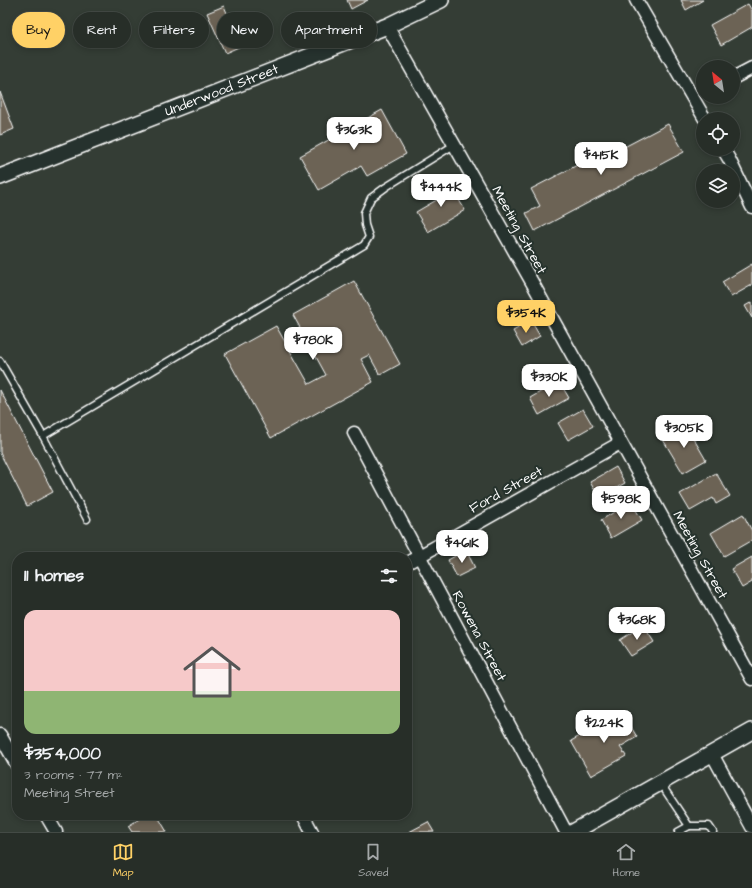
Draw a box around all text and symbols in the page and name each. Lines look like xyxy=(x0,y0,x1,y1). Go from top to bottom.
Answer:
chip: Buy xyxy=(12,12,65,48)
chip: Rent xyxy=(73,12,131,48)
chip: Filters xyxy=(139,12,209,48)
chip: New xyxy=(217,12,273,48)
chip: Apartment xyxy=(281,12,377,48)
street label: Underwood Street xyxy=(162,59,282,122)
north arrow xyxy=(696,60,740,104)
map controls xyxy=(696,60,740,208)
button: locate xyxy=(696,112,740,156)
pin: $363K xyxy=(326,117,382,151)
text: $363K xyxy=(336,121,372,139)
pin: $415K xyxy=(573,142,629,176)
text: $415K xyxy=(584,146,618,164)
button: layers xyxy=(696,164,740,208)
pin: $444K xyxy=(413,174,469,208)
text: $444K xyxy=(420,178,462,196)
street label: Meeting Street xyxy=(487,183,552,278)
pin: $354K xyxy=(498,300,554,334)
text: $354K xyxy=(506,304,546,322)
pin: $780K xyxy=(285,327,341,361)
text: $780K xyxy=(293,331,333,349)
pin: $330K xyxy=(521,364,577,398)
text: $330K xyxy=(531,368,567,386)
pin: $305K xyxy=(656,415,712,449)
text: $305K xyxy=(664,419,704,437)
street label: Ford Street xyxy=(466,461,547,518)
pin: $598K xyxy=(593,486,649,520)
text: $598K xyxy=(601,490,641,508)
street label: Meeting Street xyxy=(668,508,733,603)
pin: $461K xyxy=(434,530,490,564)
text: $461K xyxy=(445,534,479,552)
text: 11 homes xyxy=(24,564,84,588)
icon: filters xyxy=(378,565,400,587)
street label: Rowena Street xyxy=(447,587,511,685)
pin: $368K xyxy=(609,607,665,641)
text: $368K xyxy=(618,611,656,629)
icon: home xyxy=(176,636,248,708)
pin: $224K xyxy=(576,710,632,744)
text: $224K xyxy=(585,714,623,732)
text: $354,000 xyxy=(24,742,101,766)
text: 3 rooms · 77 m² xyxy=(24,766,123,784)
text: Meeting Street xyxy=(24,784,115,802)
tab: Map xyxy=(112,841,134,880)
tab: Saved xyxy=(358,841,388,880)
tab: Home xyxy=(613,841,640,880)

